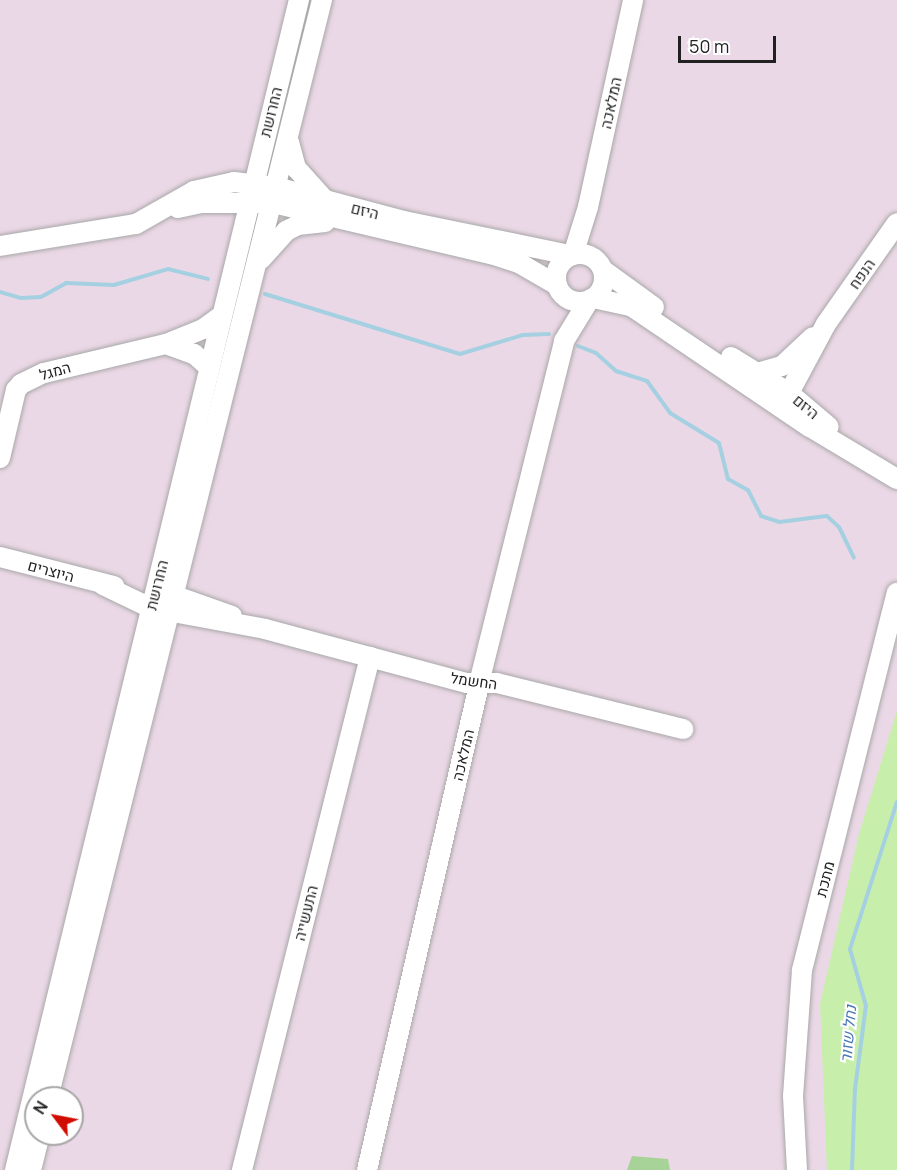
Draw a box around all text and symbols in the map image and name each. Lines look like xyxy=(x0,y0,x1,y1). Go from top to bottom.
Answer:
scale bar xyxy=(681,24,778,62)
text: 50 m xyxy=(689,34,729,58)
street label: המלאכה xyxy=(597,75,625,131)
street label: החרושת xyxy=(256,85,286,139)
street label: היזם xyxy=(349,199,381,223)
street label: הנפח xyxy=(845,255,879,293)
street label: המגל xyxy=(37,358,73,384)
street label: היזם xyxy=(789,391,823,423)
street label: היוצרים xyxy=(26,556,76,586)
street label: החרושת xyxy=(142,558,172,612)
street label: החשמל xyxy=(449,669,499,693)
street label: המלאכה xyxy=(448,727,478,783)
street label: מתכת xyxy=(812,859,838,899)
street label: התעשייה xyxy=(290,883,322,943)
water label: נחל שזור xyxy=(836,1004,860,1064)
north arrow xyxy=(24,1086,84,1146)
text: N xyxy=(28,1097,53,1118)

